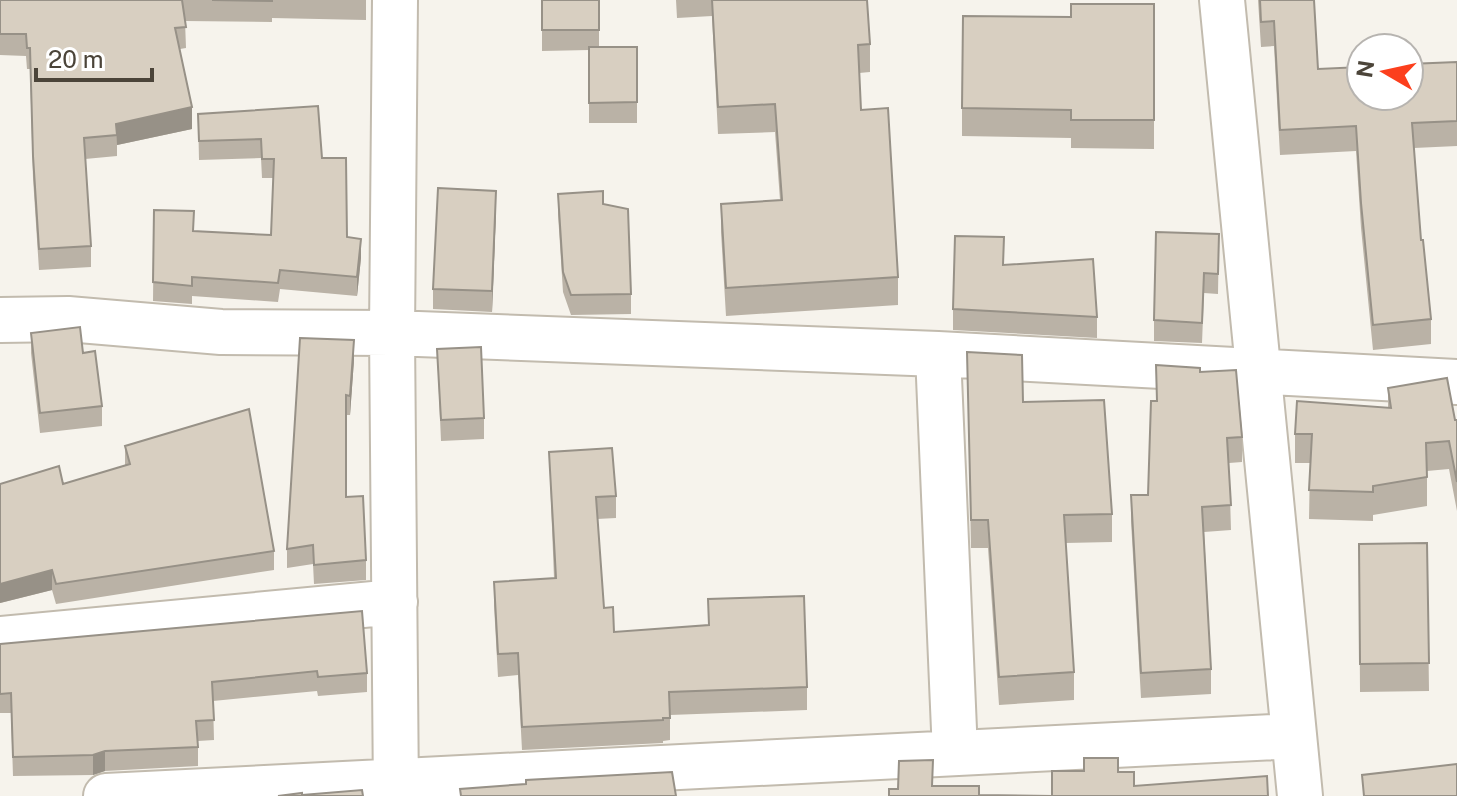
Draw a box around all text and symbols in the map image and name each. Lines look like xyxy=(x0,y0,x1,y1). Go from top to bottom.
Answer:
scale bar xyxy=(36,32,152,82)
north arrow xyxy=(1345,32,1425,112)
text: 20 m xyxy=(48,45,104,73)
text: N xyxy=(1351,58,1379,79)

